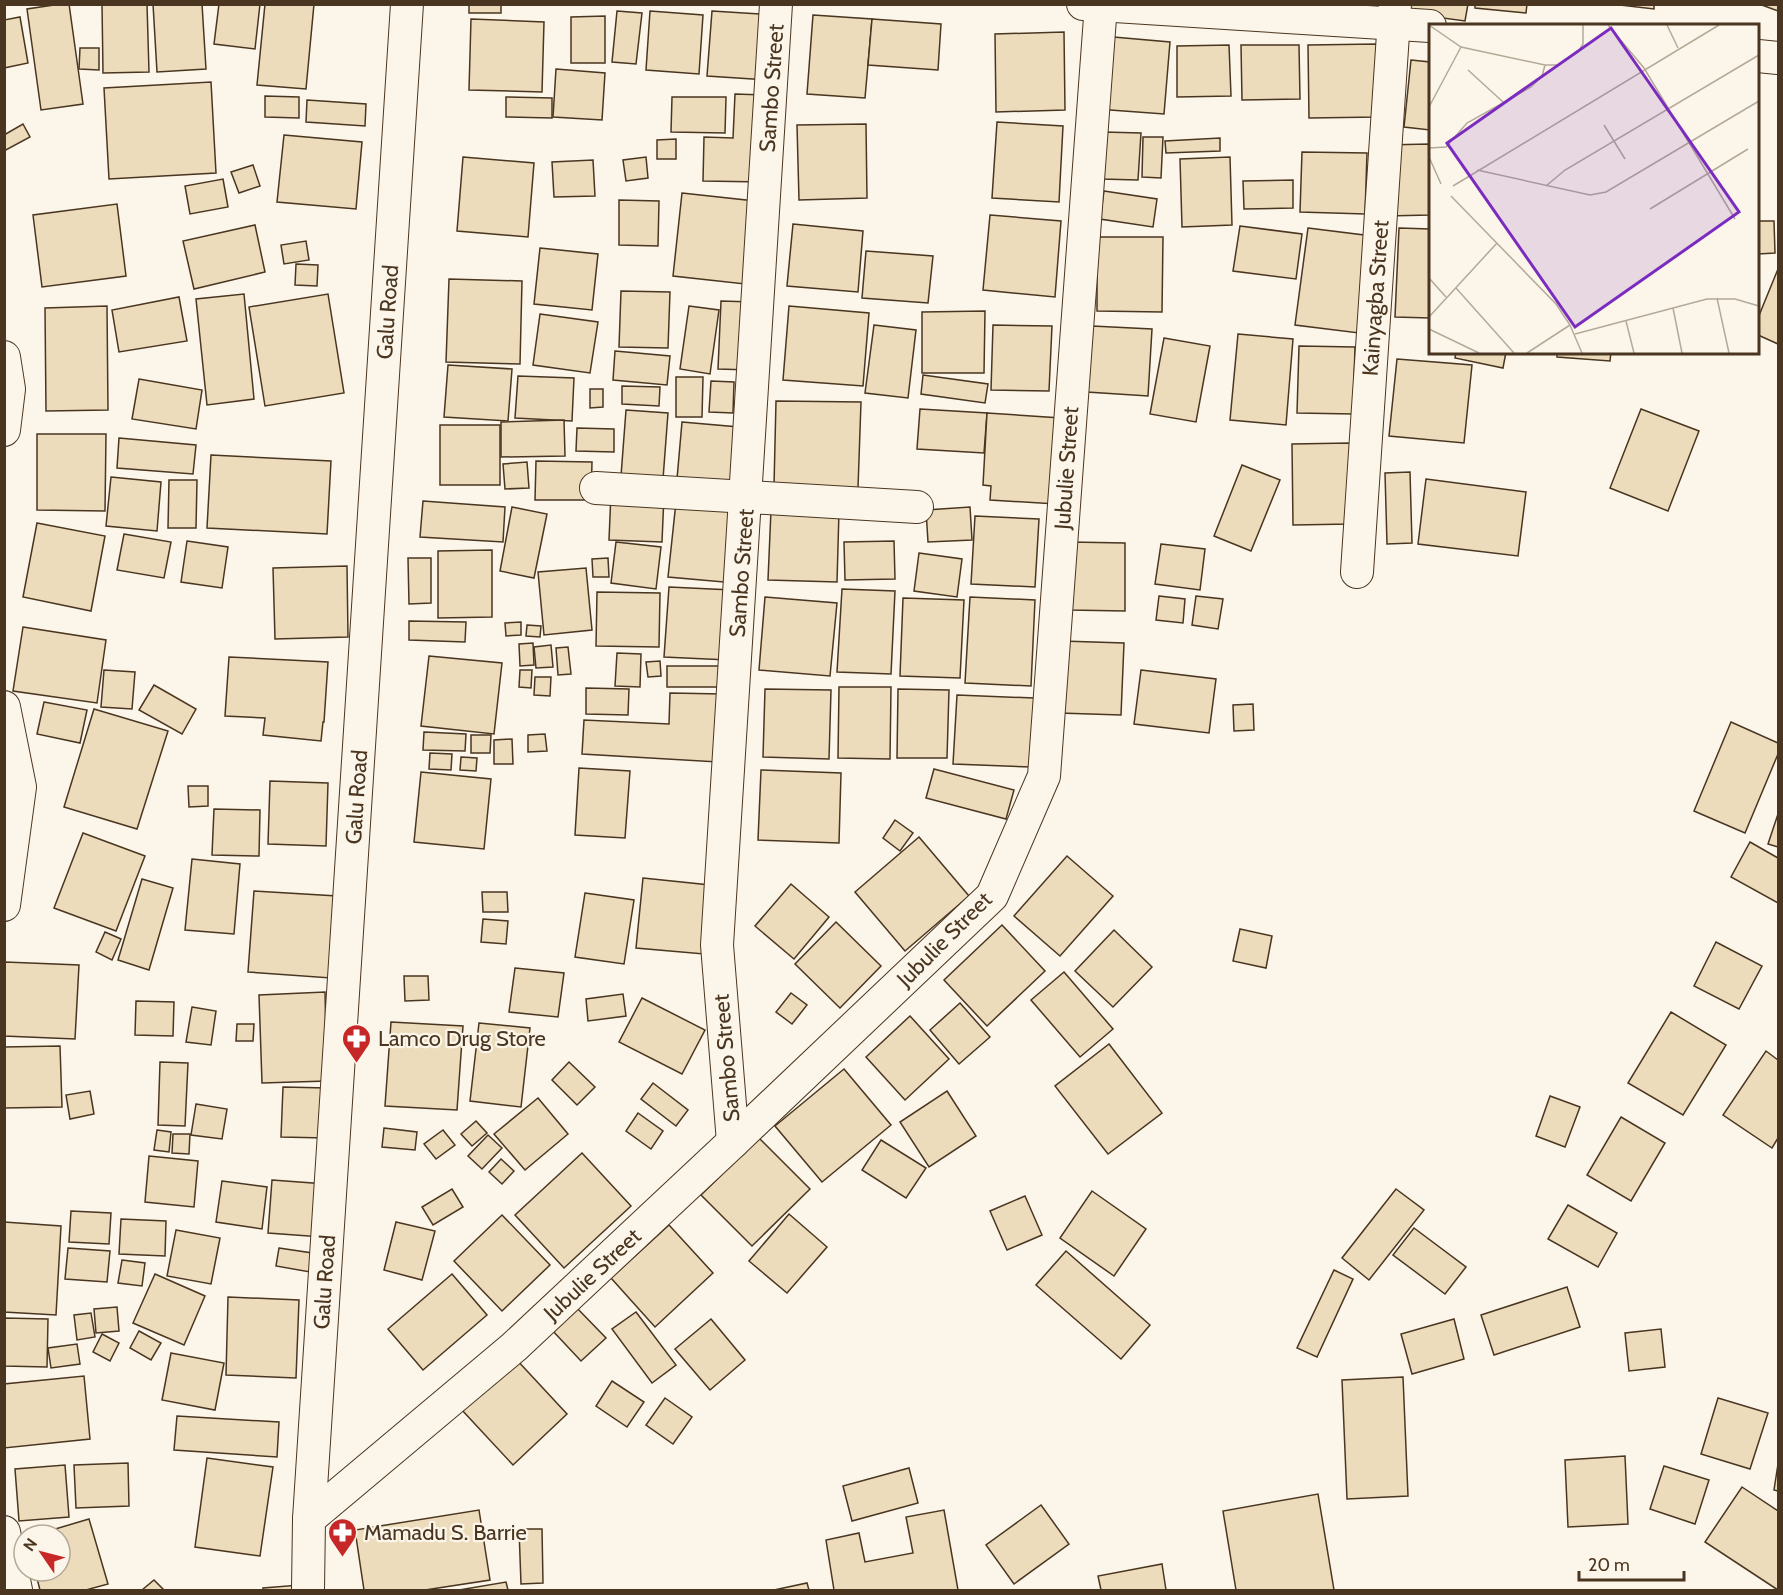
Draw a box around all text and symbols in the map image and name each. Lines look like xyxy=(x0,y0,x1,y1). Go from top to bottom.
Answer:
street label: Sambo Street xyxy=(754,22,789,153)
inset map xyxy=(1429,24,1759,354)
street label: Kainyagba Street xyxy=(1357,218,1394,377)
street label: Galu Road xyxy=(371,264,404,360)
street label: Jubulie Street xyxy=(1049,405,1084,531)
street label: Sambo Street xyxy=(724,507,759,638)
street label: Galu Road xyxy=(340,749,373,845)
street label: Jubulie Street xyxy=(891,886,998,993)
street label: Sambo Street xyxy=(707,992,746,1123)
pharmacy icon: Lamco Drug Store xyxy=(341,1022,373,1064)
place label: Lamco Drug Store xyxy=(378,1025,546,1052)
street label: Jubulie Street xyxy=(537,1222,647,1327)
street label: Galu Road xyxy=(308,1234,341,1330)
pharmacy icon: Mamadu S. Barrie xyxy=(327,1516,359,1558)
place label: Mamadu S. Barrie xyxy=(364,1519,527,1546)
north arrow xyxy=(12,1523,72,1583)
text: N xyxy=(19,1535,41,1555)
scale bar xyxy=(1579,1544,1684,1582)
text: 20 m xyxy=(1588,1554,1630,1576)

